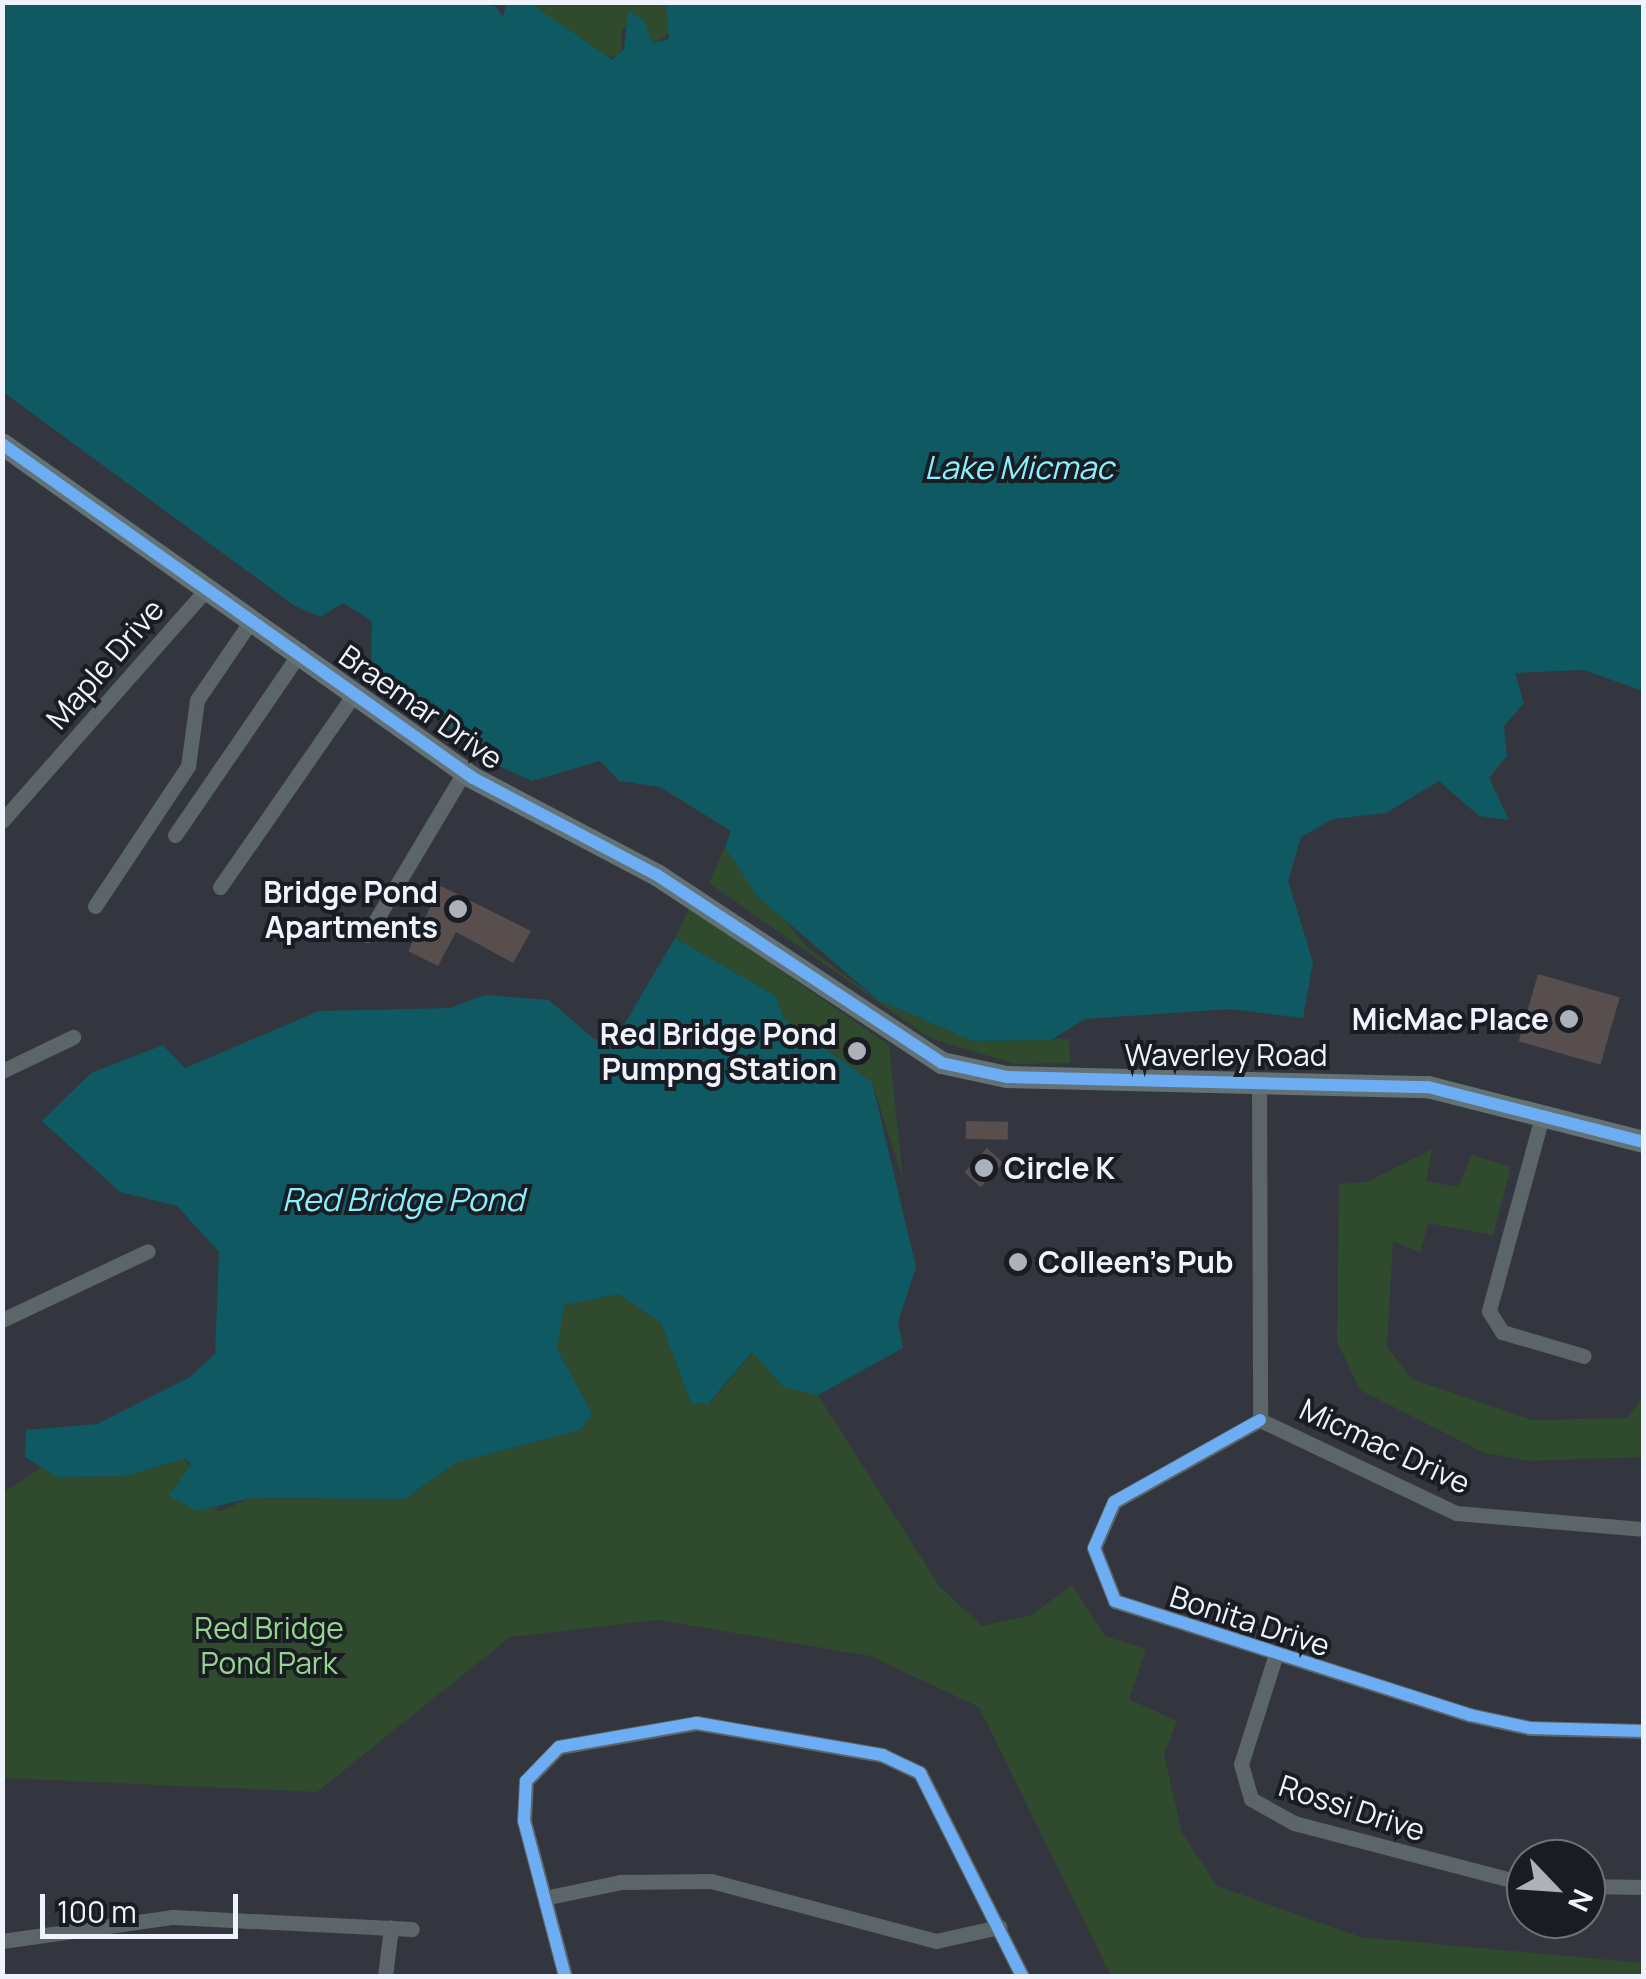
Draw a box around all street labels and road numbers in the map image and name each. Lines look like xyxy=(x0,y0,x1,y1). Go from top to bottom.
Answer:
street label: Maple Drive xyxy=(39,592,171,736)
street label: Braemar Drive xyxy=(332,637,510,777)
street label: Waverley Road xyxy=(1125,1037,1327,1073)
street label: Micmac Drive xyxy=(1294,1391,1476,1501)
street label: Bonita Drive xyxy=(1166,1578,1334,1664)
street label: Rossi Drive xyxy=(1275,1768,1429,1848)

